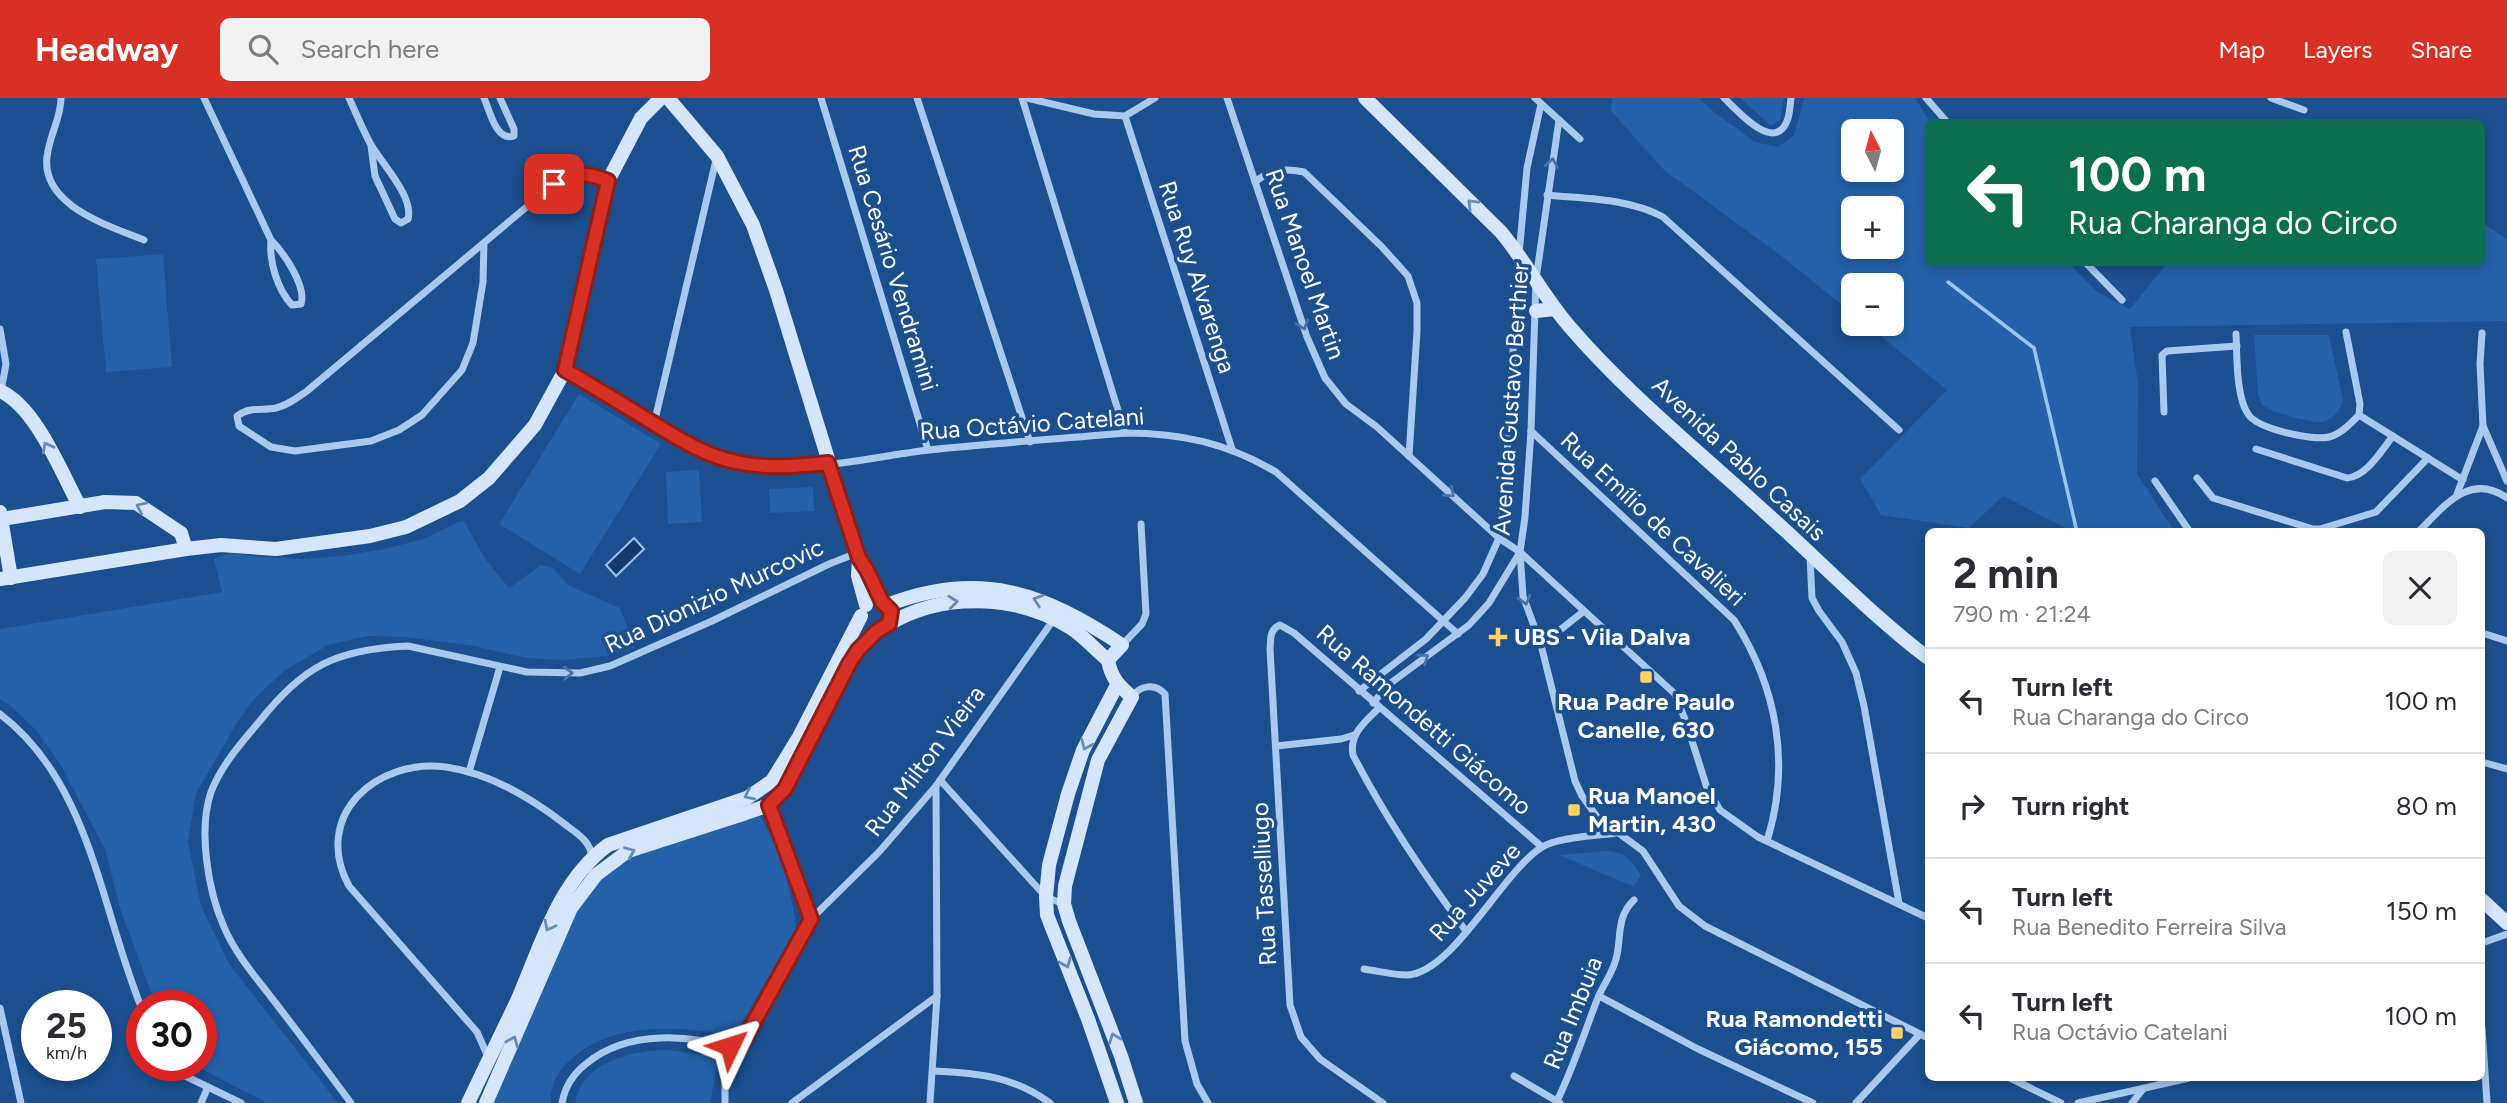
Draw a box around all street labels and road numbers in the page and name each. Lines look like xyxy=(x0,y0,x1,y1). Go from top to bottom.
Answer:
street label: Rua Cesário Vendramini xyxy=(842,141,945,394)
street label: Rua Manoel Martin xyxy=(1259,165,1352,363)
street label: Rua Ruy Alvarenga xyxy=(1153,177,1242,377)
street label: Avenida Gustavo Berthier xyxy=(1486,262,1535,536)
street label: Avenida Pablo Casais xyxy=(1646,371,1832,547)
street label: Rua Octávio Catelani xyxy=(919,401,1145,446)
street label: Rua Emílio de Cavalieri xyxy=(1555,426,1752,612)
street label: Rua Dionizio Murcovic xyxy=(600,532,828,659)
street label: Rua Ramondetti Giácomo xyxy=(1311,618,1538,821)
street label: Rua Milton Vieira xyxy=(858,680,991,842)
street label: Rua Tasselliugo xyxy=(1245,802,1282,966)
street label: Rua Juveve xyxy=(1423,836,1526,947)
street label: Rua Imbuia xyxy=(1537,952,1608,1073)

